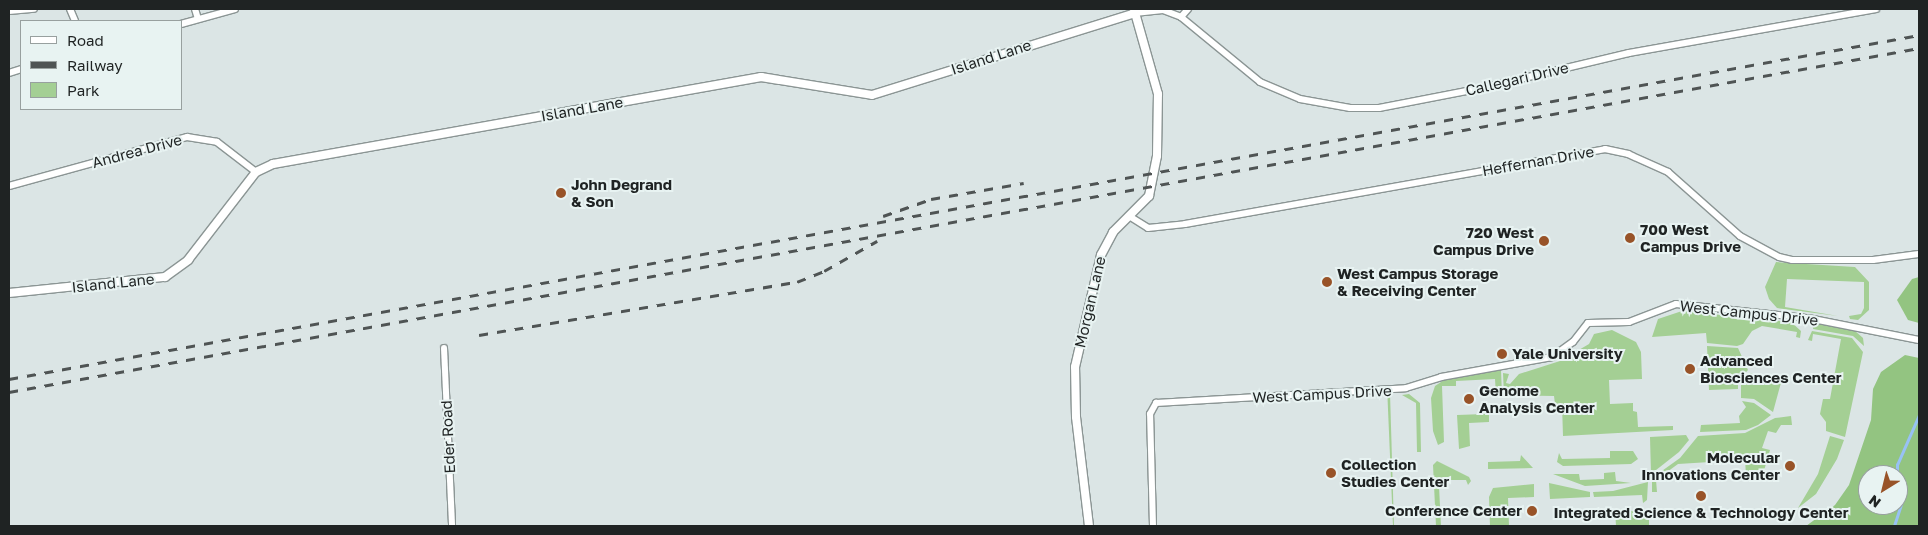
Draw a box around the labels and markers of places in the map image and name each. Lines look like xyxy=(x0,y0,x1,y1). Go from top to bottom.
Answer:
place label: John Degrand & Son xyxy=(571,175,672,210)
marker: John Degrand & Son xyxy=(555,187,567,199)
place label: 700 West Campus Drive xyxy=(1640,220,1741,255)
place label: 720 West Campus Drive xyxy=(1433,223,1534,258)
marker: 700 West Campus Drive xyxy=(1624,232,1636,244)
marker: 720 West Campus Drive xyxy=(1538,235,1550,247)
place label: West Campus Storage & Receiving Center xyxy=(1337,264,1498,299)
marker: West Campus Storage & Receiving Center xyxy=(1321,276,1333,288)
place label: Yale University xyxy=(1512,345,1623,363)
marker: Yale University xyxy=(1496,348,1508,360)
place label: Advanced Biosciences Center xyxy=(1700,351,1842,386)
marker: Advanced Biosciences Center xyxy=(1684,363,1696,375)
place label: Genome Analysis Center xyxy=(1479,381,1595,416)
marker: Genome Analysis Center xyxy=(1463,393,1475,405)
place label: Molecular Innovations Center xyxy=(1641,448,1780,483)
place label: Collection Studies Center xyxy=(1341,455,1449,490)
marker: Molecular Innovations Center xyxy=(1784,460,1796,472)
marker: Collection Studies Center xyxy=(1325,467,1337,479)
marker: Integrated Science & Technology Center xyxy=(1695,490,1707,502)
place label: Conference Center xyxy=(1385,502,1522,520)
place label: Integrated Science & Technology Center xyxy=(1553,504,1849,522)
marker: Conference Center xyxy=(1526,505,1538,517)

